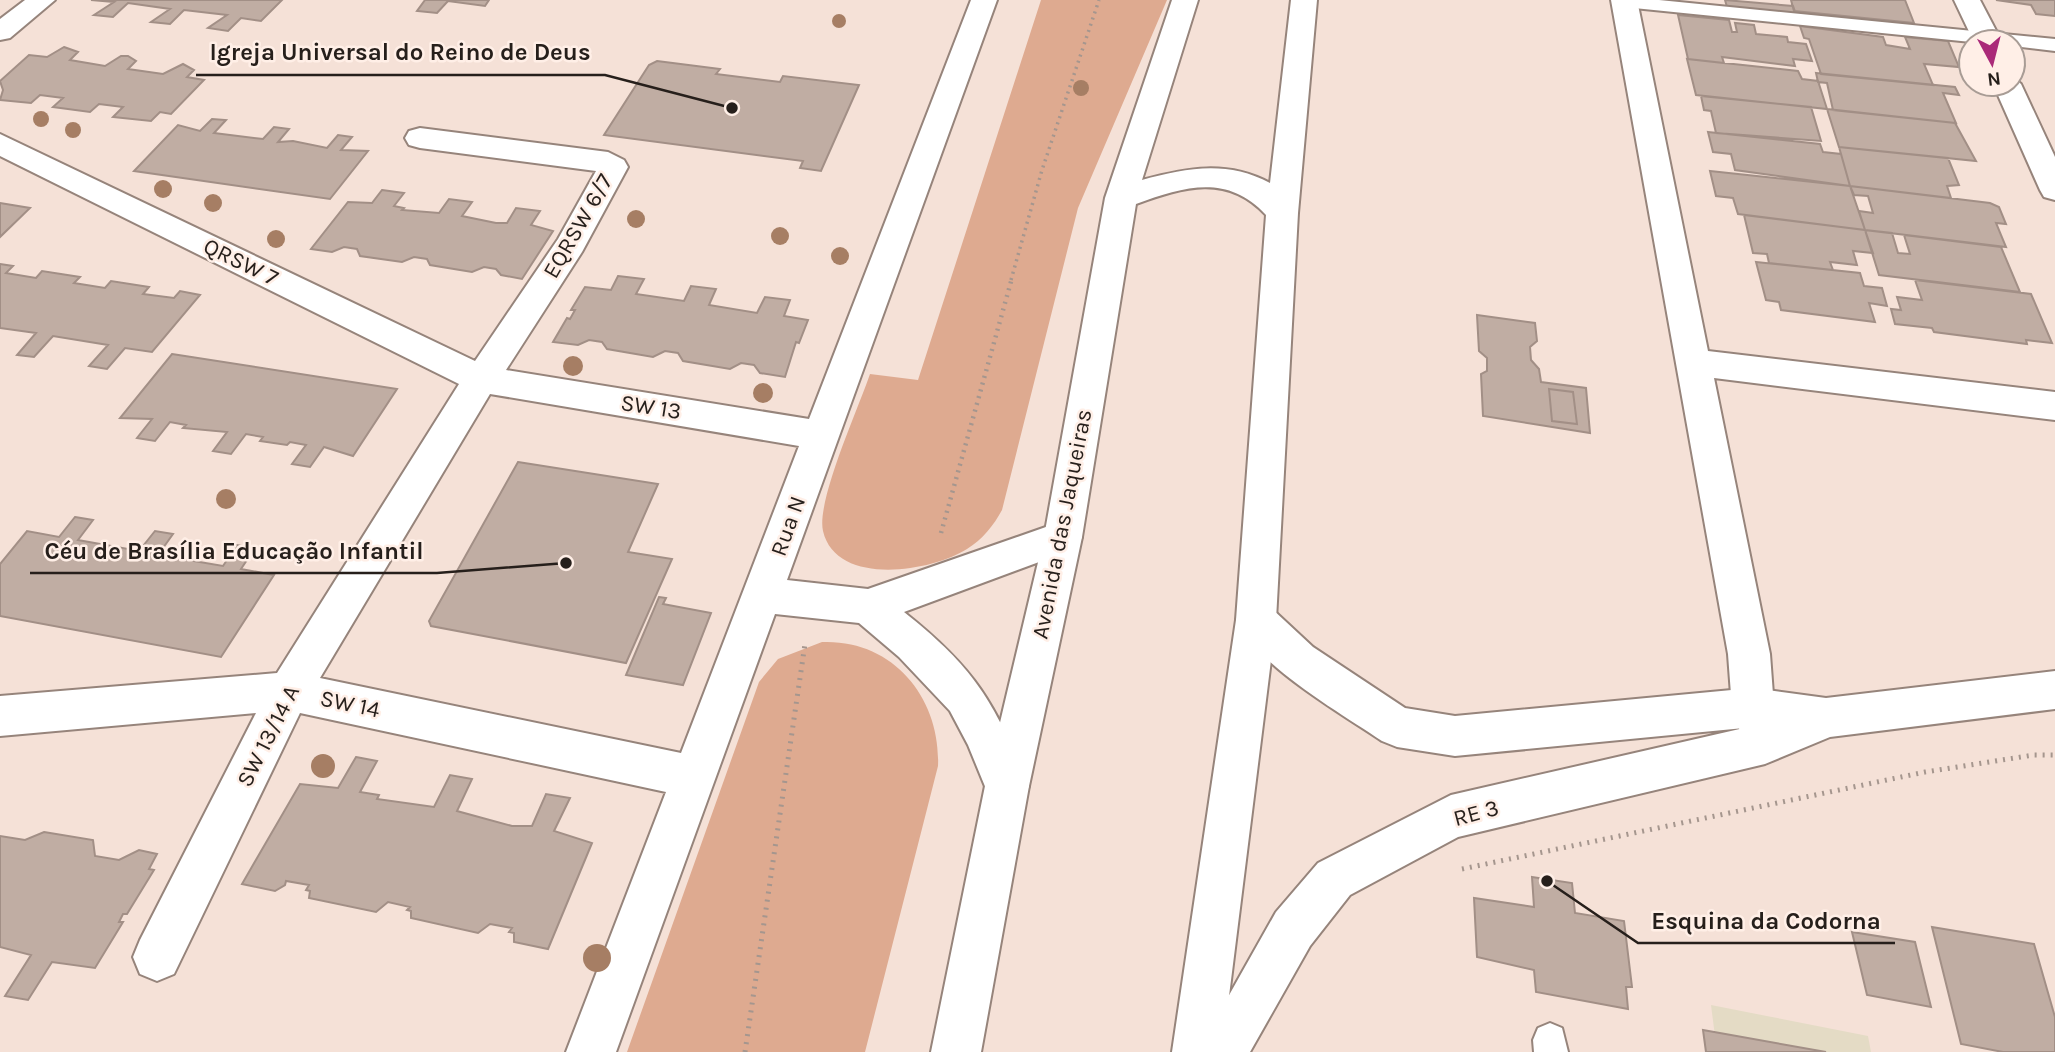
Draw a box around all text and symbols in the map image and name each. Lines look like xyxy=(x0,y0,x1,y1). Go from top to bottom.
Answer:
north arrow xyxy=(1957,28,2027,98)
callout: Igreja Universal do Reino de Deus xyxy=(196,30,605,75)
text: Igreja Universal do Reino de Deus xyxy=(209,38,591,66)
text: N xyxy=(1986,67,2002,91)
street label: EQRSW 6/7 xyxy=(537,169,619,283)
street label: QRSW 7 xyxy=(199,232,283,292)
street label: SW 13 xyxy=(619,389,683,425)
street label: Avenida das Jaqueiras xyxy=(1026,407,1098,641)
street label: Rua N xyxy=(765,492,811,560)
callout: Céu de Brasília Educação Infantil xyxy=(30,528,437,573)
text: Céu de Brasília Educação Infantil xyxy=(44,537,424,565)
street label: SW 13/14 A xyxy=(231,681,305,791)
street label: SW 14 xyxy=(318,685,382,724)
street label: RE 3 xyxy=(1450,794,1502,832)
callout: Esquina da Codorna xyxy=(1638,898,1895,943)
text: Esquina da Codorna xyxy=(1651,907,1881,935)

